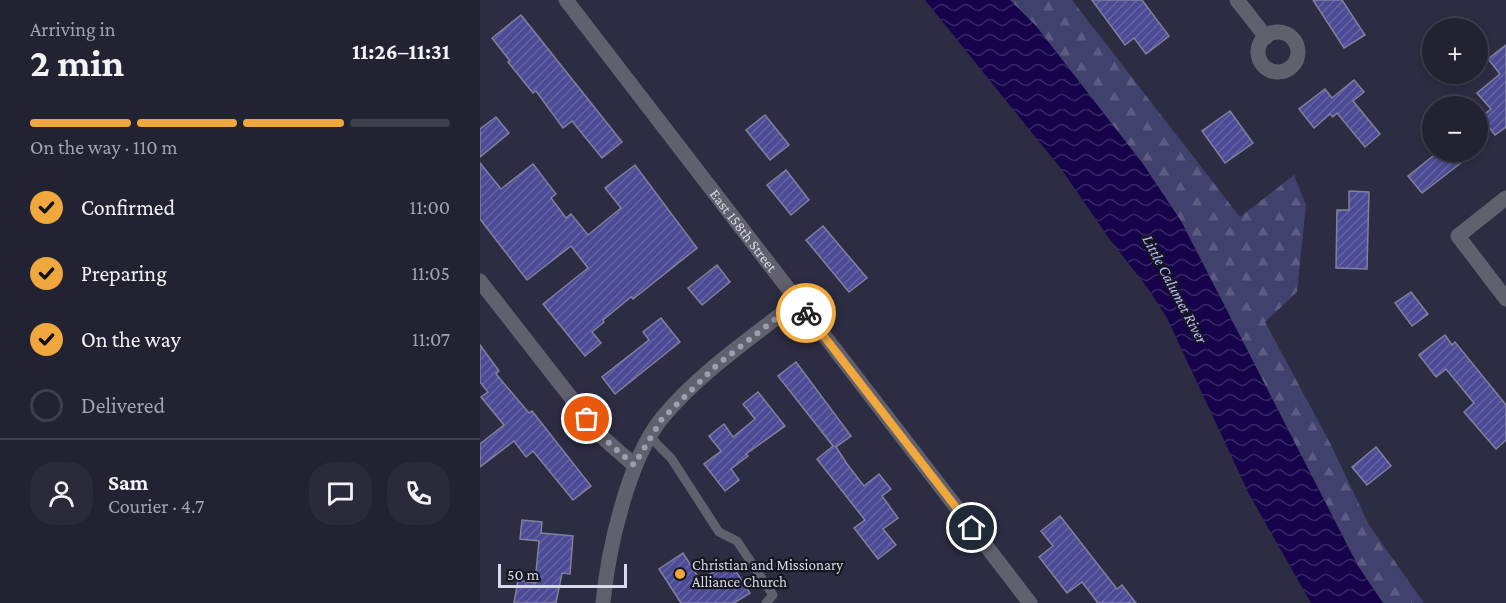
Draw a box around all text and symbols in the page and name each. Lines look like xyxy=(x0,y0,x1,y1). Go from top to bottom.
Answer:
text: Arriving in xyxy=(30,18,115,40)
map controls xyxy=(1422,18,1488,162)
button: + xyxy=(1422,18,1488,84)
text: 11:26–11:31 xyxy=(352,39,450,64)
text: 2 min xyxy=(30,41,124,84)
button: − xyxy=(1422,96,1488,162)
text: On the way · 110 m xyxy=(30,136,177,158)
street label: East 158th Street xyxy=(707,186,781,276)
icon: check xyxy=(30,191,63,224)
text: Confirmed xyxy=(81,195,175,220)
text: 11:00 xyxy=(410,196,450,218)
water label: Little Calumet River xyxy=(1139,232,1211,346)
icon: check xyxy=(30,257,63,290)
text: Preparing xyxy=(81,261,167,286)
text: 11:05 xyxy=(411,262,450,284)
courier xyxy=(776,283,836,343)
icon: bike xyxy=(790,297,823,330)
icon: check xyxy=(30,323,63,356)
text: On the way xyxy=(81,327,181,352)
text: 11:07 xyxy=(412,328,450,350)
text: Delivered xyxy=(81,393,165,418)
pin xyxy=(561,393,612,444)
icon: bag xyxy=(570,402,603,435)
button: person xyxy=(30,462,93,525)
button: chat xyxy=(309,462,372,525)
button: phone xyxy=(387,462,450,525)
text: Sam xyxy=(108,470,148,495)
text: Courier · 4.7 xyxy=(108,495,204,517)
pin xyxy=(946,502,997,553)
icon: home xyxy=(955,511,988,544)
place label: Christian and Missionary Alliance Church xyxy=(692,557,843,590)
scale bar xyxy=(498,561,627,588)
text: 50 m xyxy=(507,566,539,583)
marker: Christian and Missionary Alliance Church xyxy=(673,567,687,581)

